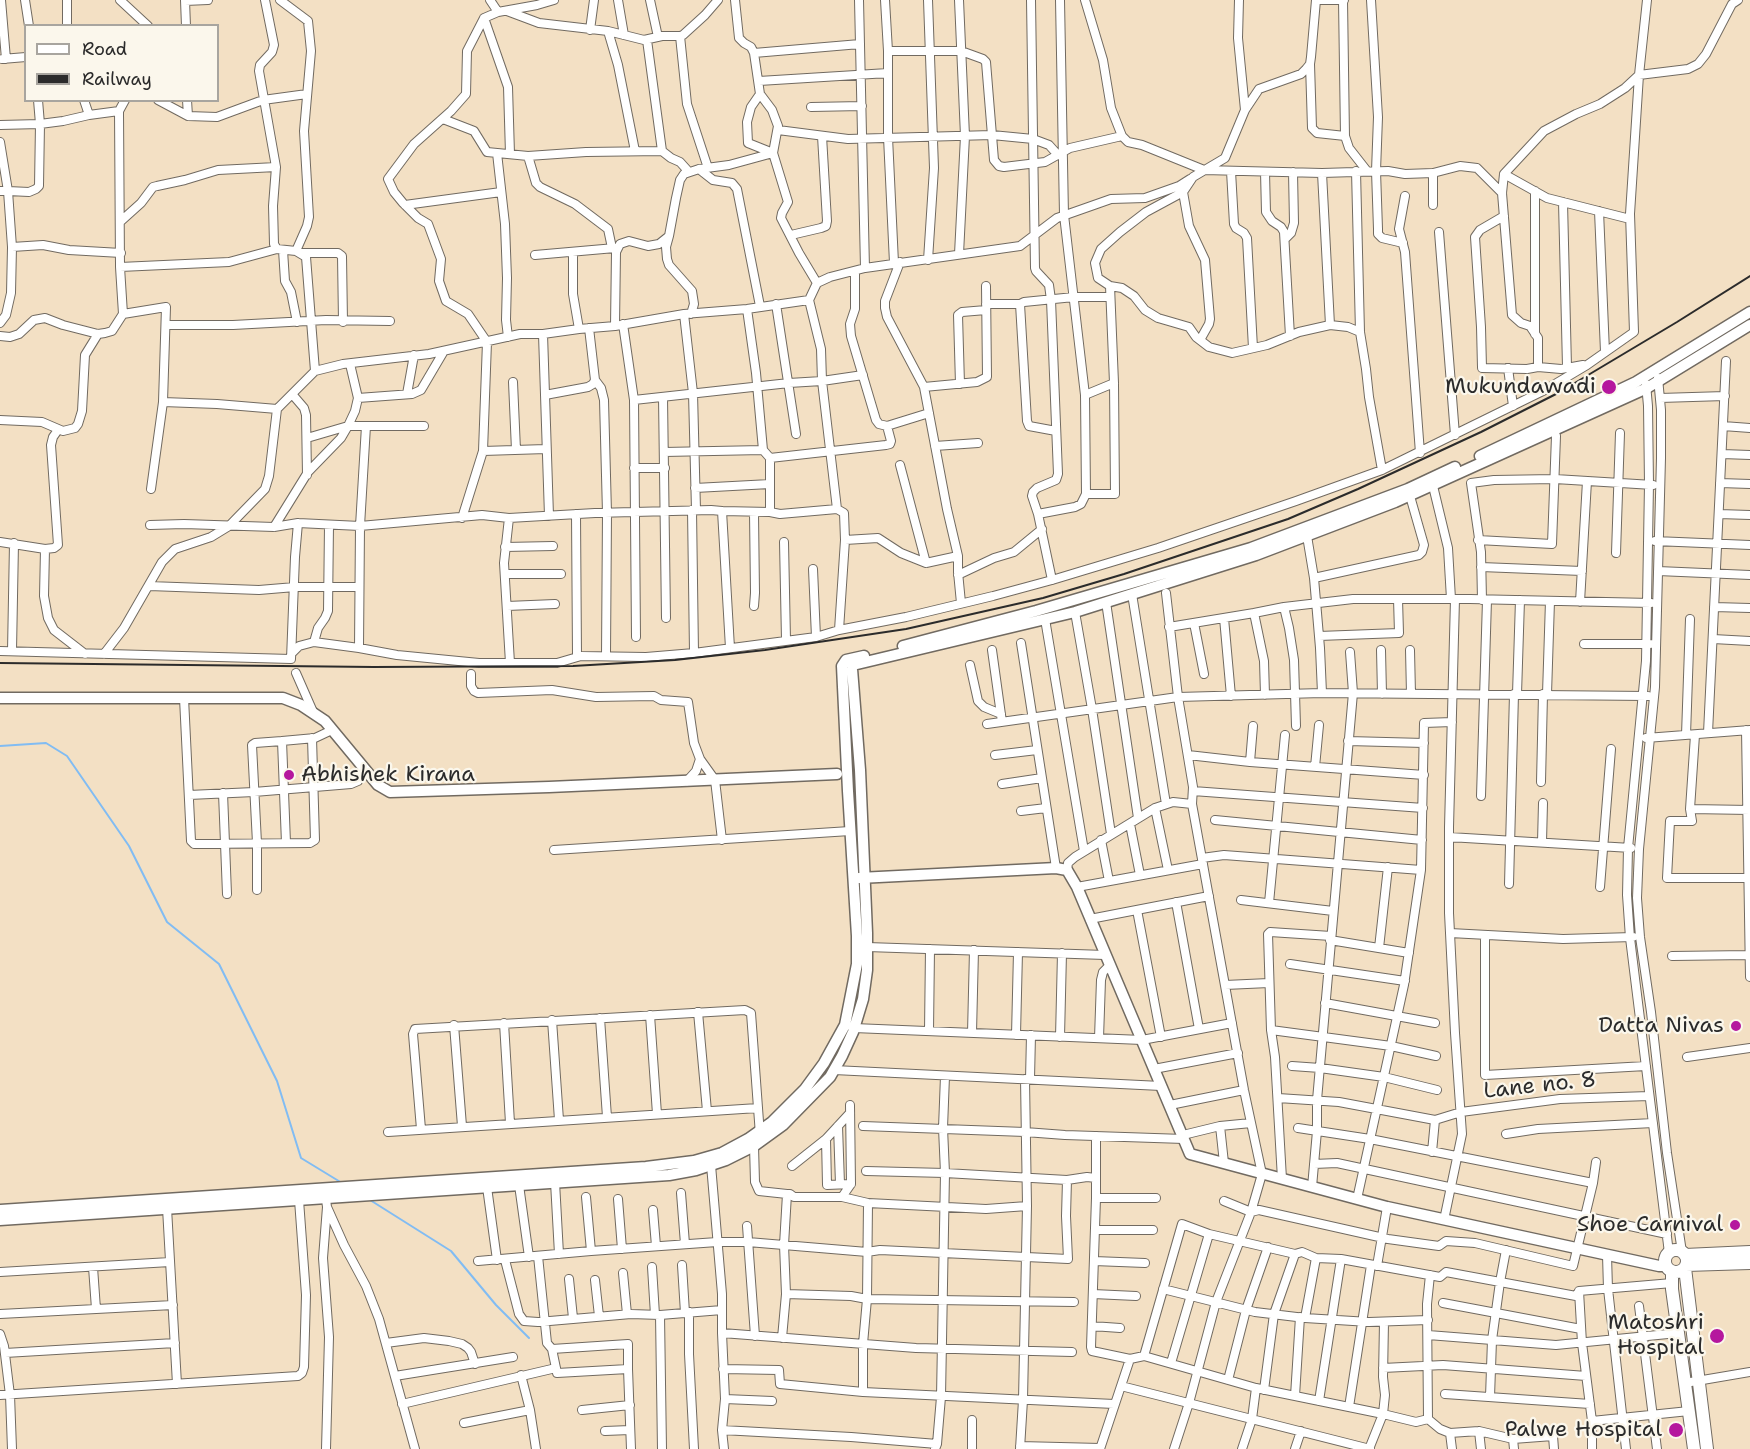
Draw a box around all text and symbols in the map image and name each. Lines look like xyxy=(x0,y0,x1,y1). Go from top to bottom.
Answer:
legend xyxy=(24,24,219,102)
text: Road xyxy=(82,37,127,61)
text: Railway xyxy=(82,67,152,91)
place label: Mukundawadi xyxy=(1445,374,1596,400)
marker: Mukundawadi xyxy=(1600,378,1618,396)
place label: Abhishek Kirana xyxy=(301,762,475,788)
marker: Abhishek Kirana xyxy=(282,768,296,782)
place label: Datta Nivas xyxy=(1598,1013,1724,1039)
marker: Datta Nivas xyxy=(1729,1019,1743,1033)
street label: Lane no. 8 xyxy=(1482,1067,1598,1105)
place label: Shoe Carnival xyxy=(1577,1212,1723,1238)
marker: Shoe Carnival xyxy=(1728,1218,1742,1232)
place label: Matoshri Hospital xyxy=(1608,1310,1704,1362)
marker: Matoshri Hospital xyxy=(1708,1327,1726,1345)
place label: Palwe Hospital xyxy=(1505,1417,1662,1443)
marker: Palwe Hospital xyxy=(1667,1421,1685,1439)

